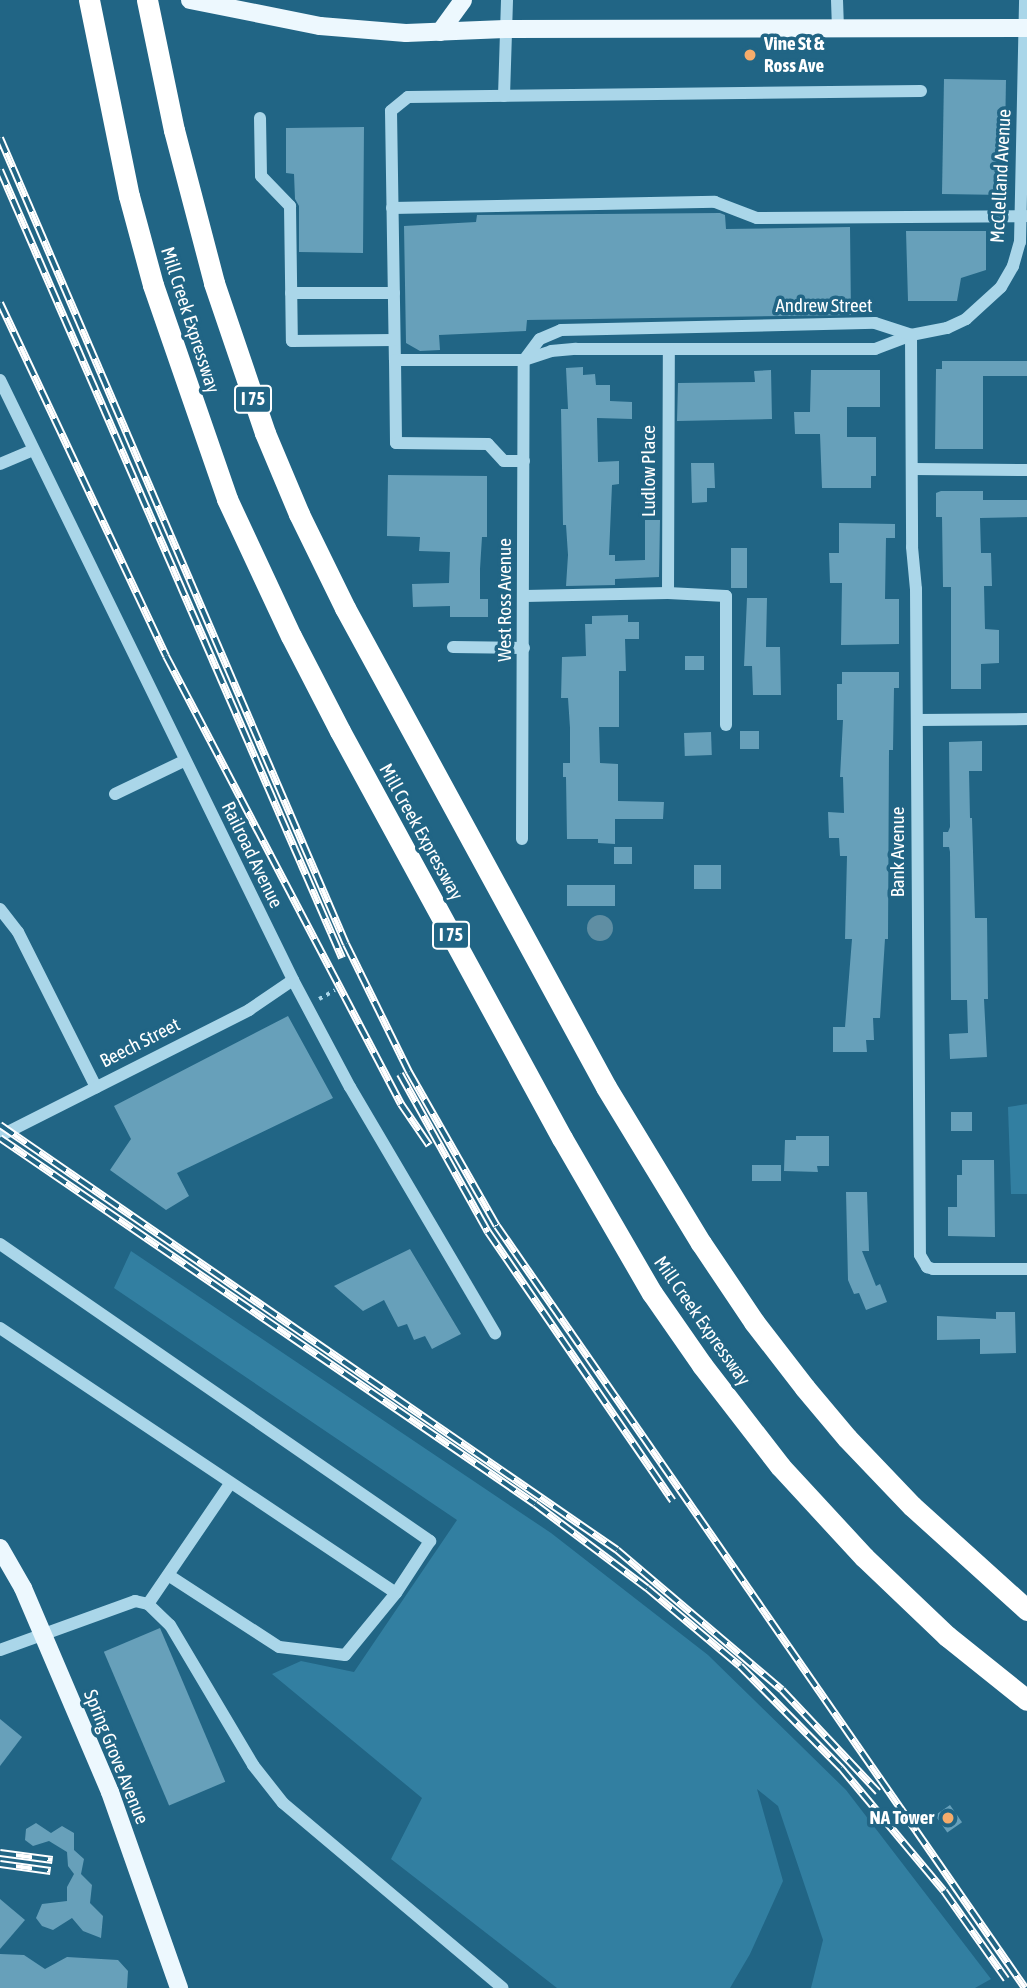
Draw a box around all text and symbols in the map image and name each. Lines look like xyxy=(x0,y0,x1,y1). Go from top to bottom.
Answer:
place label: Vine St & Ross Ave xyxy=(764,33,824,77)
marker: Vine St & Ross Ave xyxy=(742,47,758,63)
street label: McClelland Avenue xyxy=(986,108,1016,244)
street label: Mill Creek Expressway xyxy=(156,244,224,396)
street label: Andrew Street xyxy=(775,295,873,317)
road number: I 75 xyxy=(234,384,272,414)
street label: Ludlow Place xyxy=(638,425,660,517)
street label: West Ross Avenue xyxy=(494,538,516,662)
street label: Mill Creek Expressway xyxy=(374,760,468,904)
street label: Railroad Avenue xyxy=(216,798,288,912)
street label: Bank Avenue xyxy=(887,807,909,897)
road number: I 75 xyxy=(432,920,470,950)
street label: Beech Street xyxy=(96,1013,184,1073)
street label: Mill Creek Expressway xyxy=(649,1252,755,1390)
street label: Spring Grove Avenue xyxy=(79,1687,153,1827)
place label: NA Tower xyxy=(870,1807,934,1829)
marker: NA Tower xyxy=(940,1810,956,1826)

